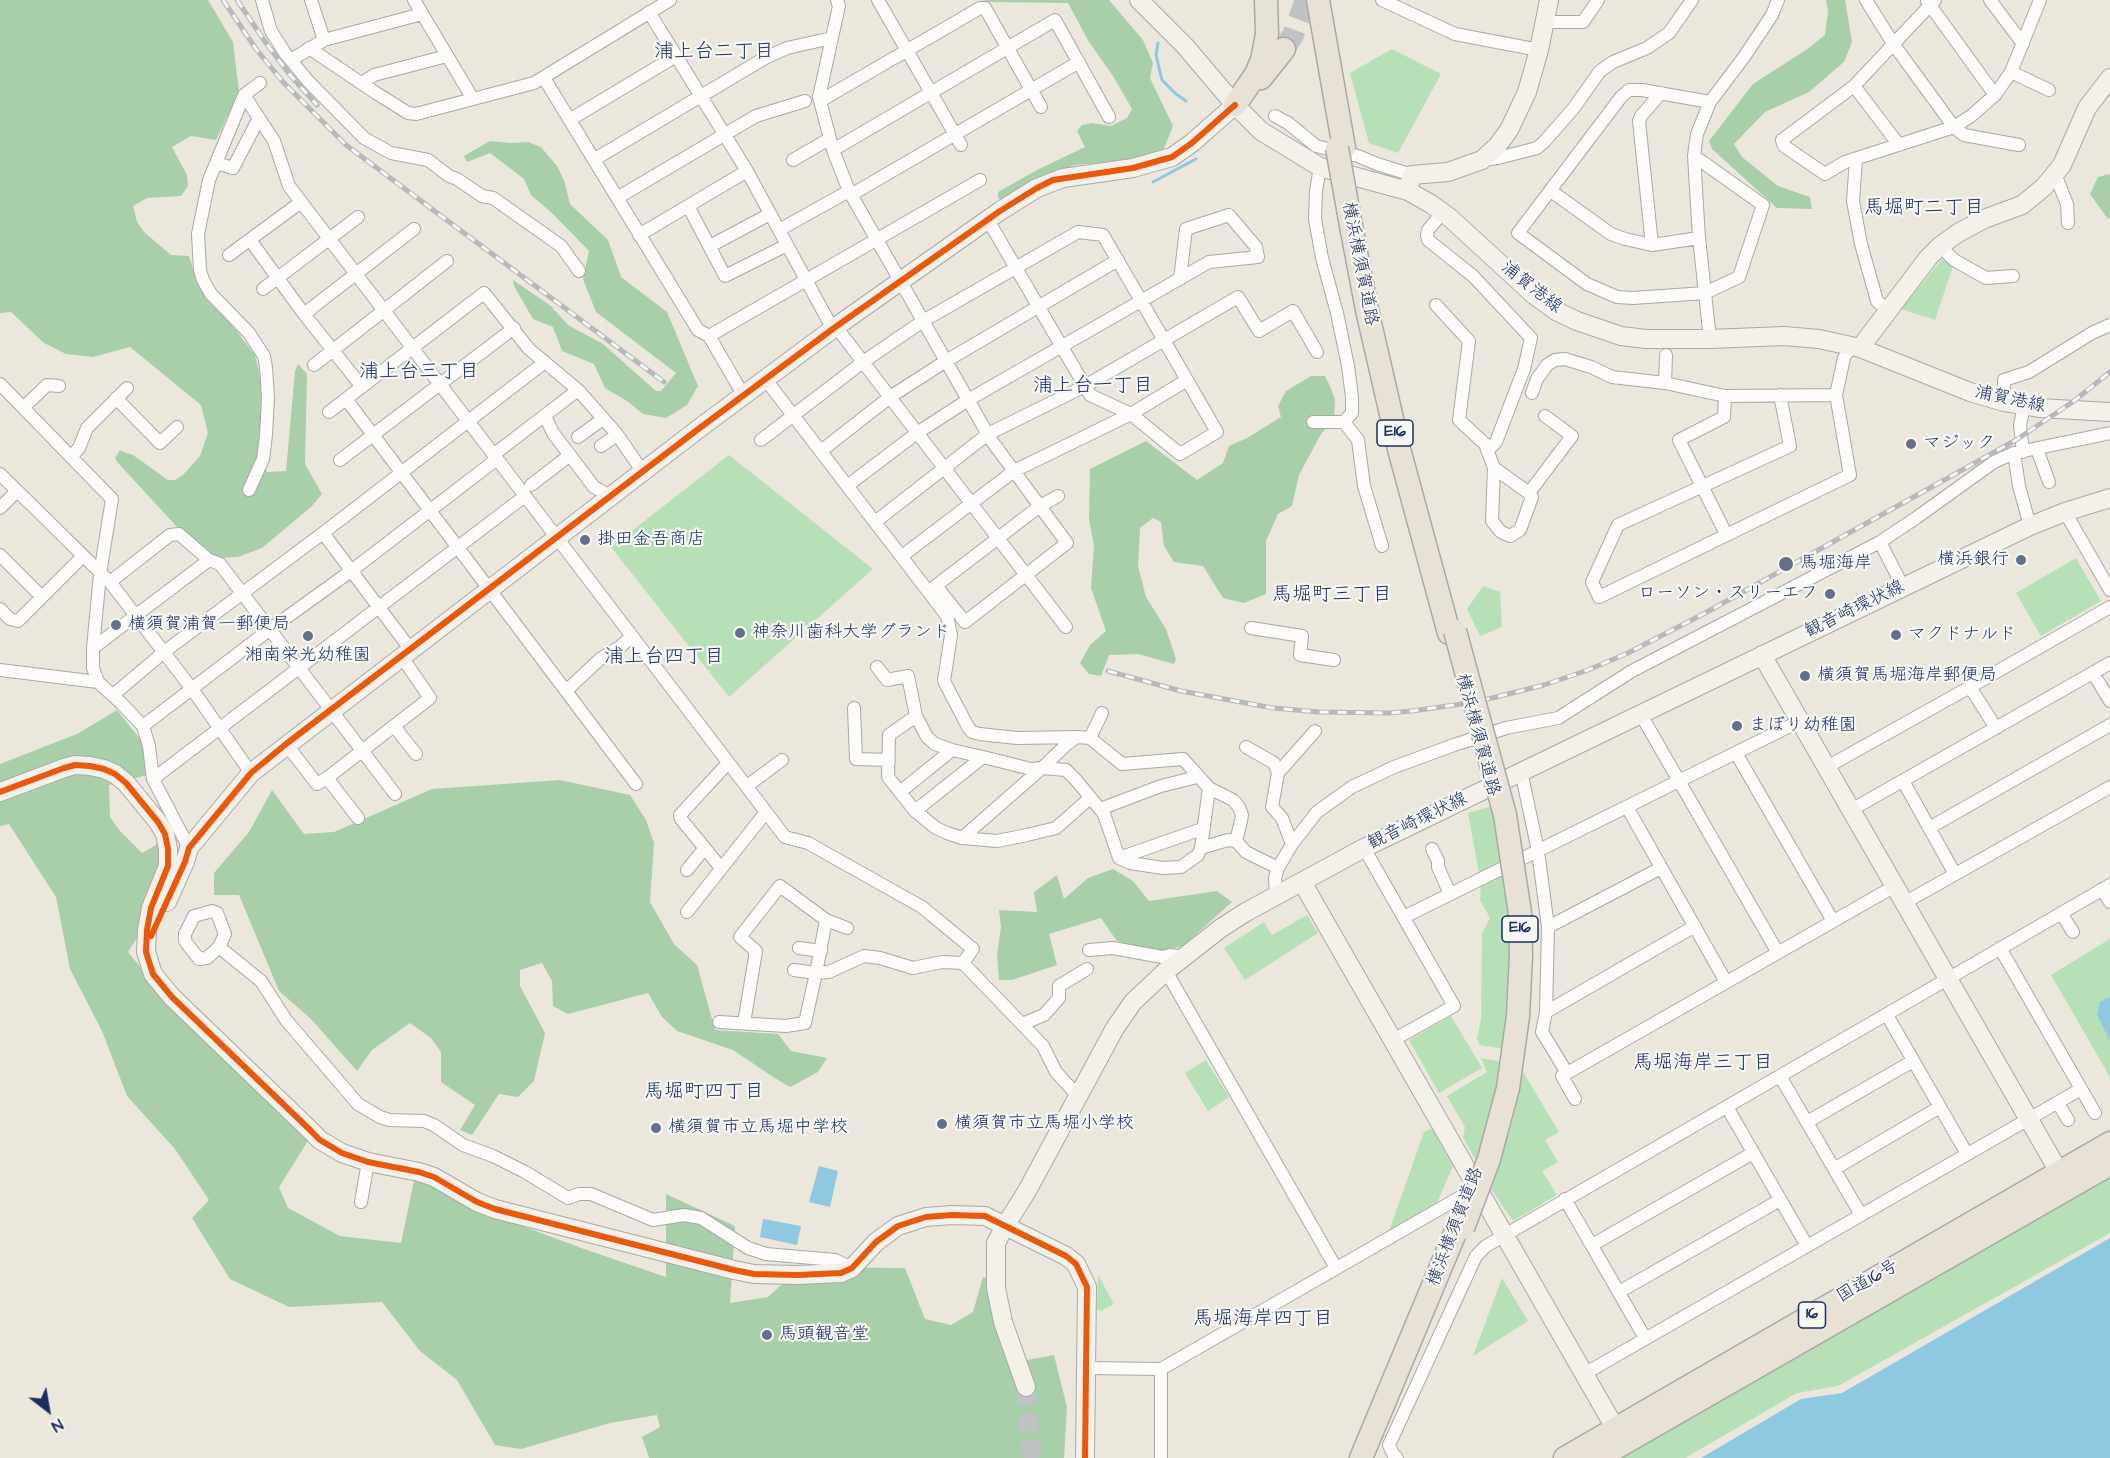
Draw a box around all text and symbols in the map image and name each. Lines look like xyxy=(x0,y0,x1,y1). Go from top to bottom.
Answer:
district label: 浦上台二丁目 xyxy=(654,41,774,65)
district label: 馬堀町二丁目 xyxy=(1864,197,1984,221)
street label: 横浜横須賀道路 xyxy=(1336,200,1382,328)
street label: 浦賀港線 xyxy=(1496,257,1566,319)
district label: 浦上台三丁目 xyxy=(359,361,479,385)
district label: 浦上台一丁目 xyxy=(1033,375,1153,399)
street label: 浦賀港線 xyxy=(1973,382,2047,418)
road number: E16 xyxy=(1377,420,1413,446)
place label: マジック xyxy=(1923,433,1995,455)
marker: マジック xyxy=(1904,437,1918,451)
place label: 掛田金吾商店 xyxy=(597,529,705,551)
marker: 掛田金吾商店 xyxy=(578,533,592,547)
place label: 横浜銀行 xyxy=(1937,549,2009,571)
place label: 馬堀海岸 xyxy=(1800,553,1872,575)
marker: 横浜銀行 xyxy=(2014,553,2028,567)
marker: 馬堀海岸 xyxy=(1777,555,1795,573)
street label: 観音崎環状線 xyxy=(1802,577,1908,643)
place label: ローソン・スリーエフ xyxy=(1638,583,1818,605)
district label: 馬堀町三丁目 xyxy=(1272,584,1392,608)
marker: ローソン・スリーエフ xyxy=(1823,587,1837,601)
place label: 横須賀浦賀一郵便局 xyxy=(128,614,290,636)
marker: 横須賀浦賀一郵便局 xyxy=(109,618,123,632)
place label: 神奈川歯科大学グランド xyxy=(752,622,950,644)
place label: マクドナルド xyxy=(1908,624,2016,646)
marker: 神奈川歯科大学グランド xyxy=(733,626,747,640)
marker: マクドナルド xyxy=(1889,628,1903,642)
marker: 湘南栄光幼稚園 xyxy=(301,629,315,643)
place label: 湘南栄光幼稚園 xyxy=(245,645,371,667)
district label: 浦上台四丁目 xyxy=(604,646,724,670)
place label: 横須賀馬堀海岸郵便局 xyxy=(1817,665,1997,687)
marker: 横須賀馬堀海岸郵便局 xyxy=(1798,669,1812,683)
street label: 横浜横須賀道路 xyxy=(1450,671,1504,799)
place label: まぼり幼稚園 xyxy=(1749,715,1857,737)
marker: まぼり幼稚園 xyxy=(1730,719,1744,733)
street label: 観音崎環状線 xyxy=(1365,789,1471,855)
road number: E16 xyxy=(1502,916,1538,942)
district label: 馬堀海岸三丁目 xyxy=(1633,1052,1773,1076)
district label: 馬堀町四丁目 xyxy=(644,1081,764,1105)
place label: 横須賀市立馬堀小学校 xyxy=(954,1113,1134,1135)
place label: 横須賀市立馬堀中学校 xyxy=(668,1117,848,1139)
marker: 横須賀市立馬堀小学校 xyxy=(935,1117,949,1131)
marker: 横須賀市立馬堀中学校 xyxy=(649,1121,663,1135)
street label: 横浜横須賀道路 xyxy=(1423,1164,1489,1290)
street label: 国道16号 xyxy=(1833,1256,1903,1308)
road number: 16 xyxy=(1798,1302,1826,1328)
district label: 馬堀海岸四丁目 xyxy=(1193,1308,1333,1332)
place label: 馬頭観音堂 xyxy=(779,1324,869,1346)
marker: 馬頭観音堂 xyxy=(760,1328,774,1342)
north arrow xyxy=(18,1380,78,1440)
text: N xyxy=(47,1413,67,1437)

